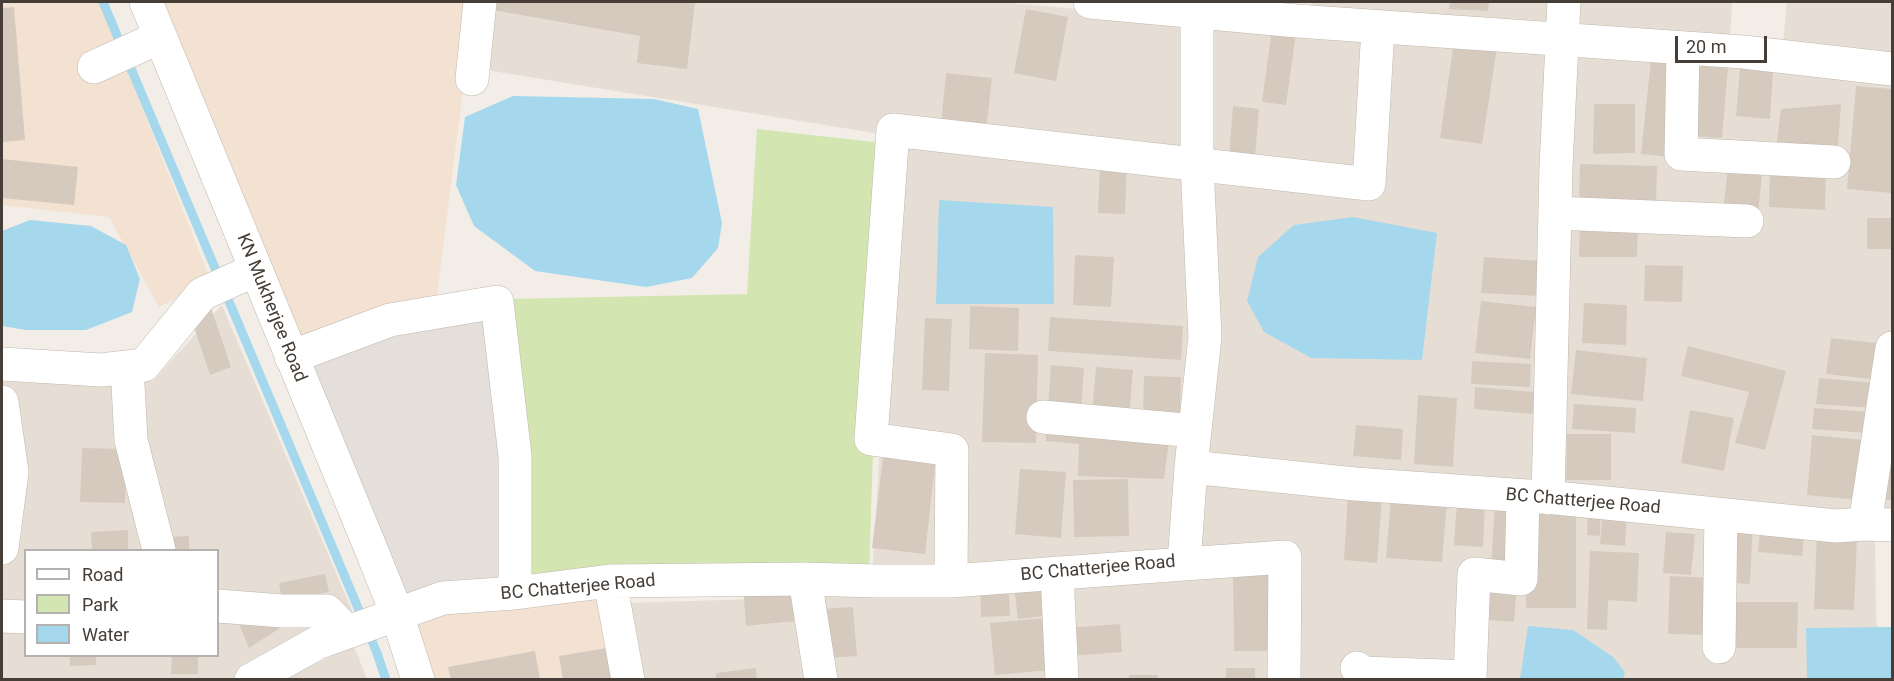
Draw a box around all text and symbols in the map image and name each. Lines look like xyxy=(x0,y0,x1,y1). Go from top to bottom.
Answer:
scale bar xyxy=(1678,24,1770,62)
text: 20 m xyxy=(1686,36,1726,57)
street label: KN Mukherjee Road xyxy=(231,231,311,385)
street label: BC Chatterjee Road xyxy=(1505,484,1661,520)
legend xyxy=(24,549,219,657)
street label: BC Chatterjee Road xyxy=(1020,551,1176,587)
text: Road xyxy=(82,564,123,585)
street label: BC Chatterjee Road xyxy=(500,570,656,606)
text: Park xyxy=(82,594,118,615)
text: Water xyxy=(82,624,129,645)

